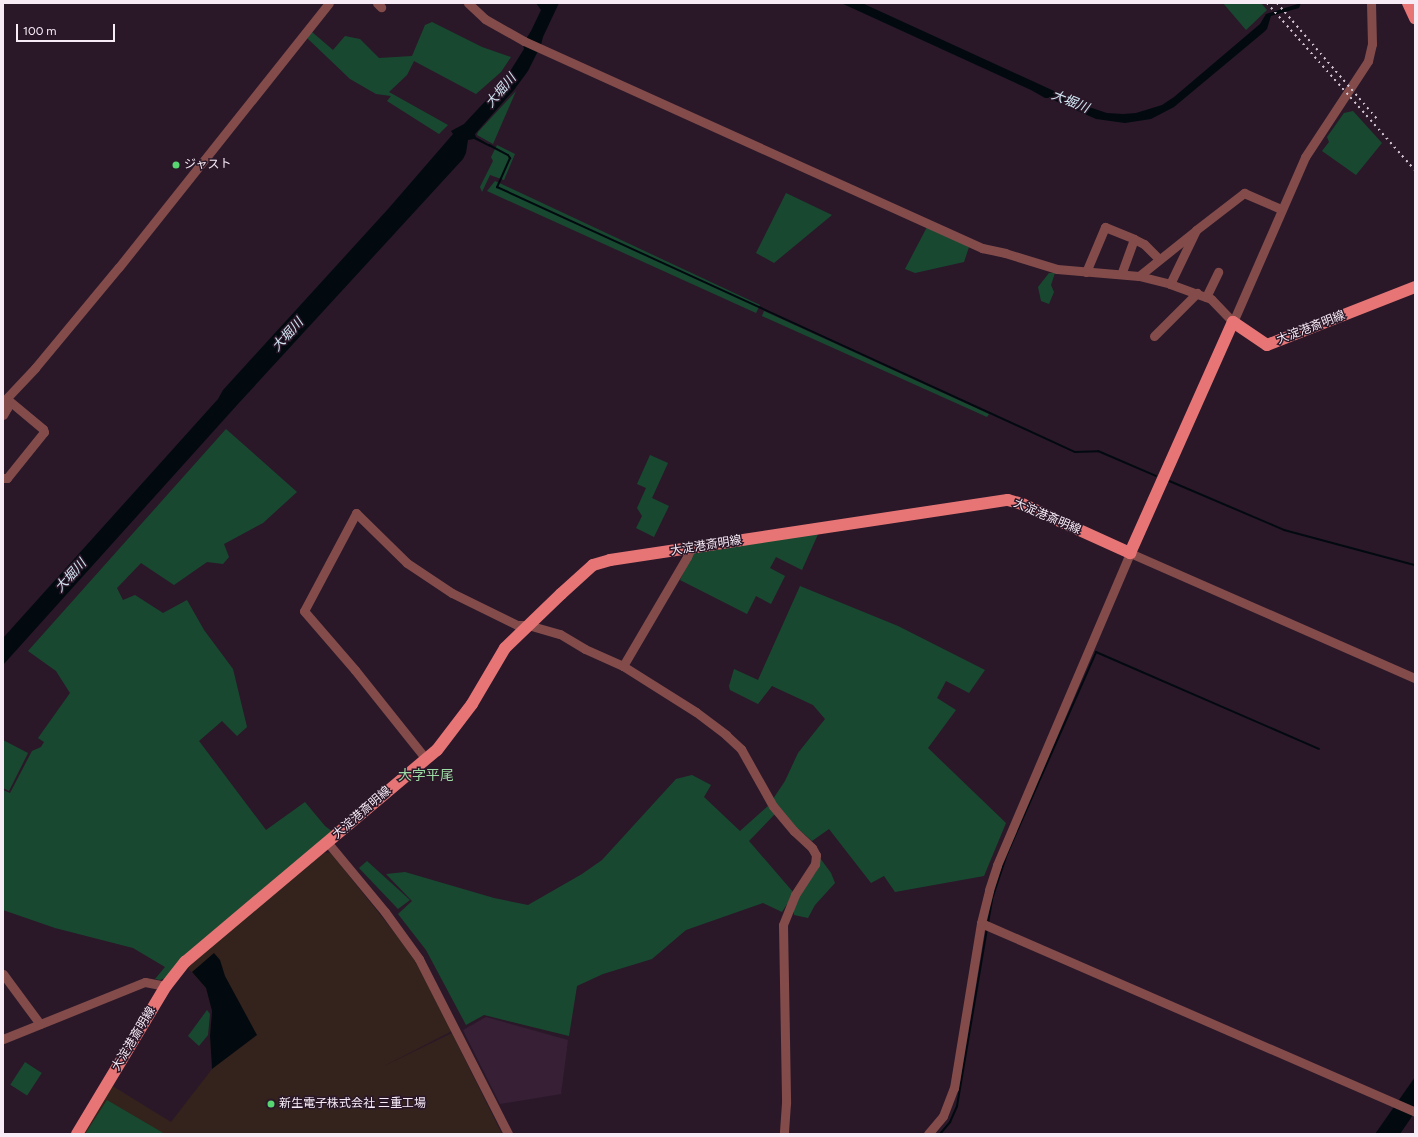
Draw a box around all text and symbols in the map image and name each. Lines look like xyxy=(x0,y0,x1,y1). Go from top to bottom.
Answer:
scale bar xyxy=(18,16,117,42)
text: 100 m xyxy=(23,24,57,38)
water label: 大堀川 xyxy=(482,71,520,111)
water label: 大堀川 xyxy=(1049,87,1091,117)
place label: ジャスト xyxy=(184,158,232,172)
marker: ジャスト xyxy=(171,160,181,170)
street label: 大淀港斎明線 xyxy=(1275,308,1347,348)
water label: 大堀川 xyxy=(269,315,307,355)
street label: 大淀港斎明線 xyxy=(1011,496,1083,538)
street label: 大淀港斎明線 xyxy=(669,533,743,559)
water label: 大堀川 xyxy=(52,556,90,596)
district label: 大字平尾 xyxy=(398,768,454,784)
street label: 大淀港斎明線 xyxy=(330,784,394,842)
street label: 大淀港斎明線 xyxy=(109,1004,159,1074)
place label: 新生電子株式会社 三重工場 xyxy=(279,1097,426,1111)
marker: 新生電子株式会社 三重工場 xyxy=(266,1099,276,1109)

